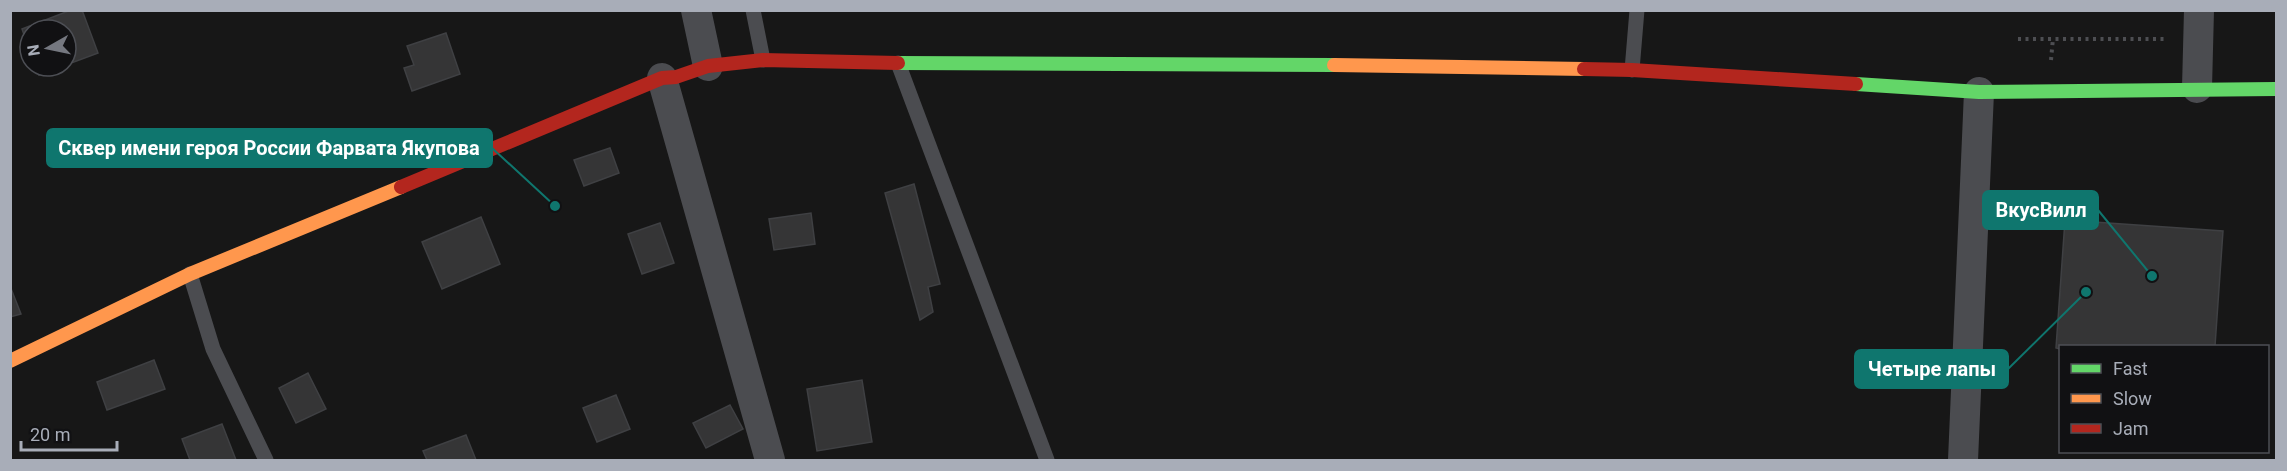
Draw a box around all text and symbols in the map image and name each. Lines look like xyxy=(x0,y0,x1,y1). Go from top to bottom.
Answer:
north arrow xyxy=(18,18,78,78)
text: N xyxy=(23,43,44,57)
callout: Сквер имени героя России Фарвата Якупова xyxy=(47,129,492,167)
text: Сквер имени героя России Фарвата Якупова xyxy=(58,136,480,160)
callout: ВкусВилл xyxy=(1983,191,2098,229)
text: ВкусВилл xyxy=(1995,198,2087,222)
legend xyxy=(2059,345,2269,453)
callout: Четыре лапы xyxy=(1855,350,2008,388)
text: Четыре лапы xyxy=(1868,357,1996,381)
text: Fast xyxy=(2113,358,2148,379)
text: Slow xyxy=(2113,388,2152,409)
scale bar xyxy=(21,414,117,452)
text: Jam xyxy=(2113,418,2149,439)
text: 20 m xyxy=(30,424,70,445)

